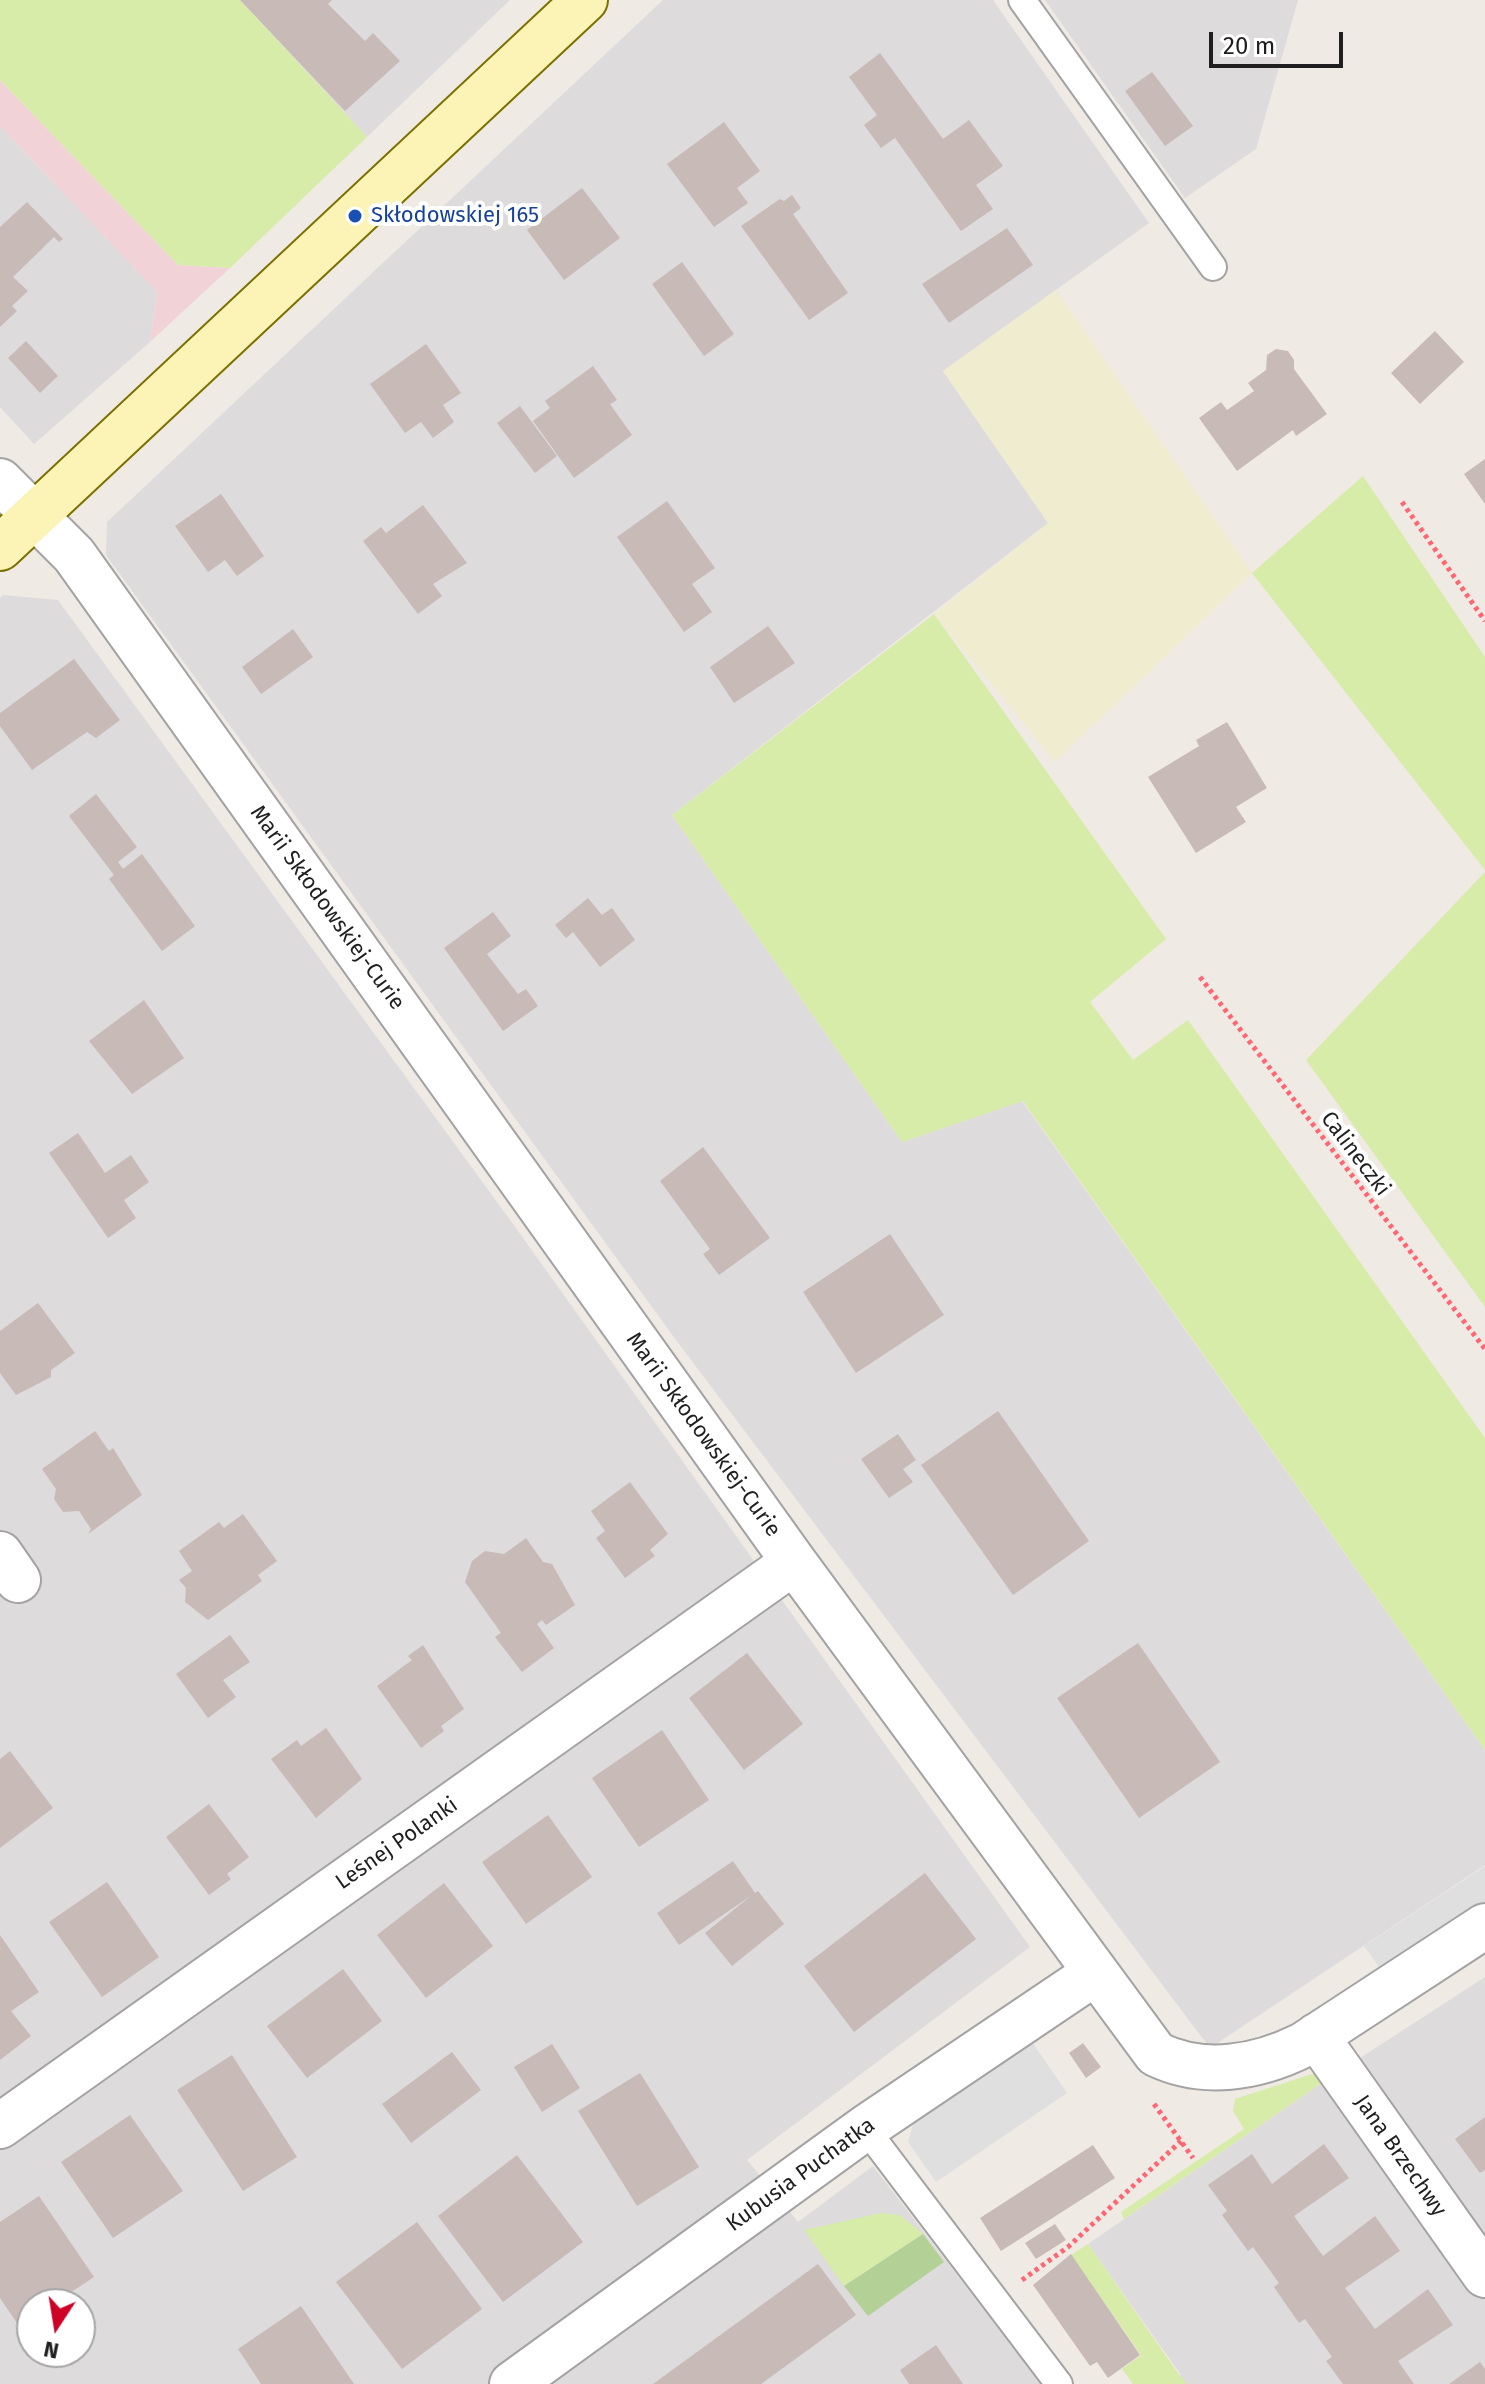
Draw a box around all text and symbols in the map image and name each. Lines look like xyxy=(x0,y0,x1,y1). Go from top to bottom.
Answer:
scale bar xyxy=(1213,16,1347,66)
text: 20 m xyxy=(1223,32,1275,60)
place label: Skłodowskiej 165 xyxy=(371,203,539,229)
marker: Skłodowskiej 165 xyxy=(346,207,364,225)
street label: Marii Skłodowskiej-Curie xyxy=(244,801,410,1015)
street label: Calineczki xyxy=(1315,1107,1395,1201)
street label: Marii Skłodowskiej-Curie xyxy=(620,1328,786,1542)
street label: Leśnej Polanki xyxy=(331,1792,463,1896)
street label: Jana Brzechwy xyxy=(1348,2090,1452,2222)
street label: Kubusia Puchatka xyxy=(722,2112,880,2238)
north arrow xyxy=(16,2288,96,2368)
text: N xyxy=(41,2335,61,2365)

